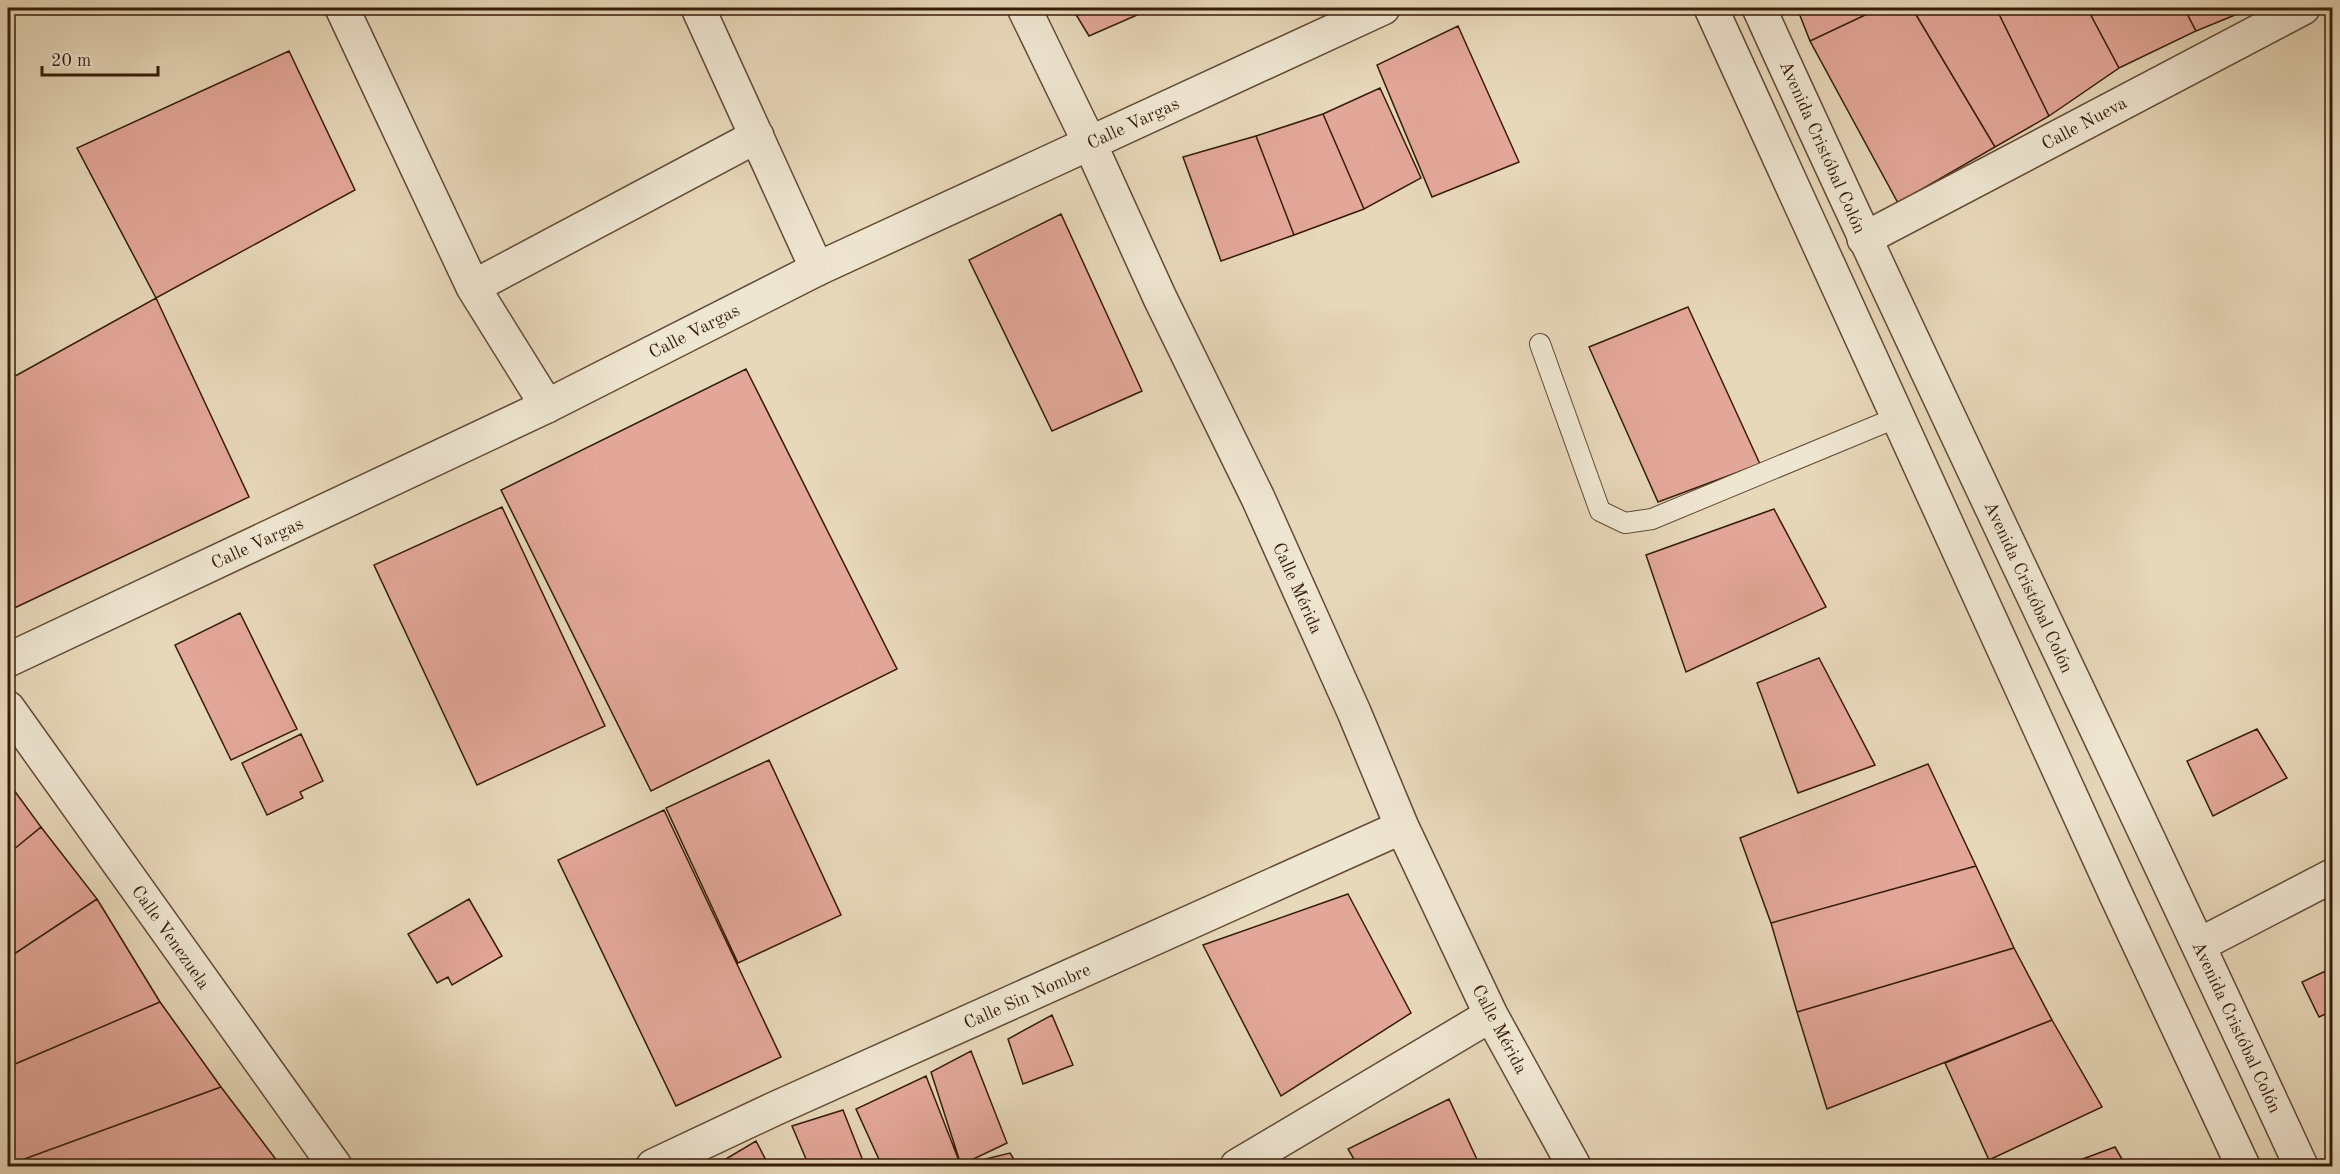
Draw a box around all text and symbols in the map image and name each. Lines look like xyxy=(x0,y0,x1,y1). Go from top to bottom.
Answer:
scale bar xyxy=(42,39,158,77)
text: 20 m xyxy=(51,52,91,70)
street label: Avenida Cristóbal Colón xyxy=(1776,58,1869,237)
street label: Calle Nueva xyxy=(2039,94,2130,154)
street label: Calle Vargas xyxy=(1085,95,1182,153)
street label: Calle Vargas xyxy=(646,301,743,362)
street label: Avenida Cristóbal Colón xyxy=(1980,499,2076,676)
street label: Calle Vargas xyxy=(209,515,306,573)
street label: Calle Mérida xyxy=(1269,540,1325,637)
street label: Calle Venezuela xyxy=(128,882,213,993)
street label: Avenida Cristóbal Colón xyxy=(2188,939,2284,1116)
street label: Calle Sin Nombre xyxy=(961,961,1094,1033)
street label: Calle Mérida xyxy=(1468,982,1530,1077)

